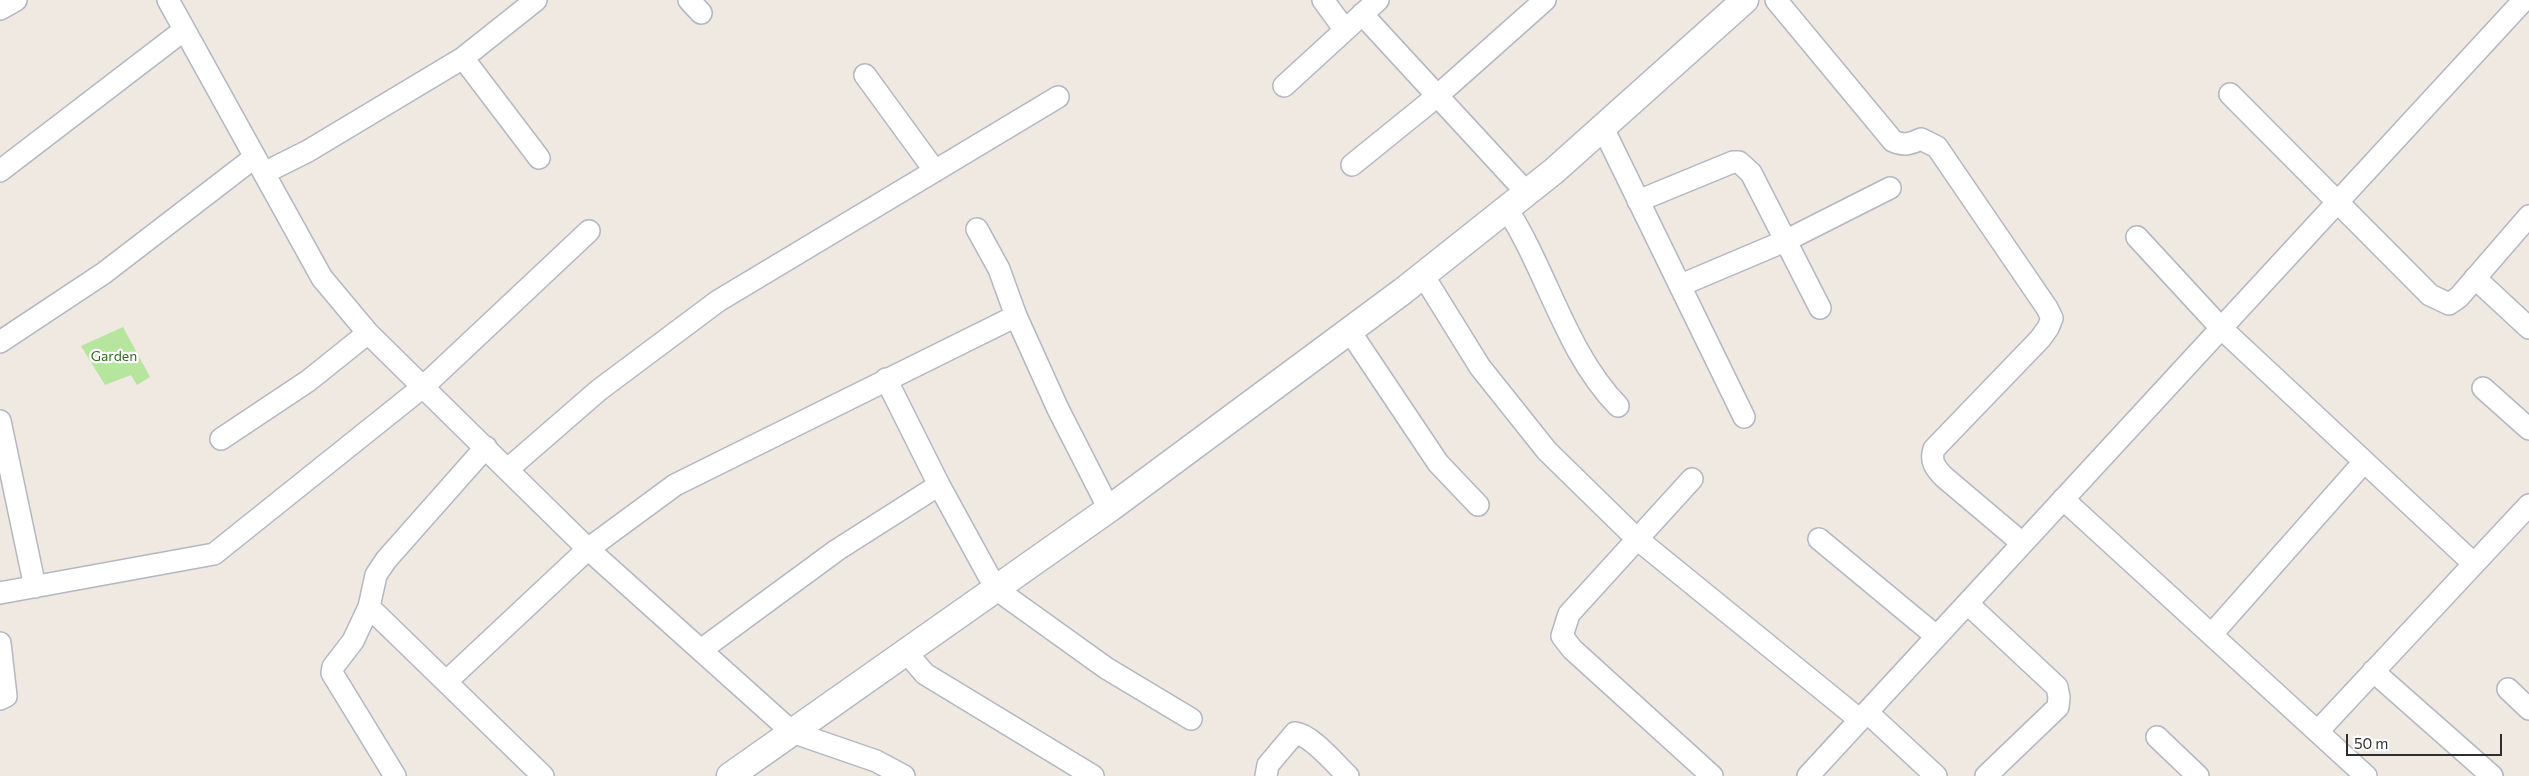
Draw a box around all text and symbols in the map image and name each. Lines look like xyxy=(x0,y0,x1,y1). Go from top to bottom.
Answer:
park label: Garden xyxy=(91,348,137,364)
scale bar xyxy=(2349,724,2505,756)
text: 50 m xyxy=(2354,734,2388,752)

